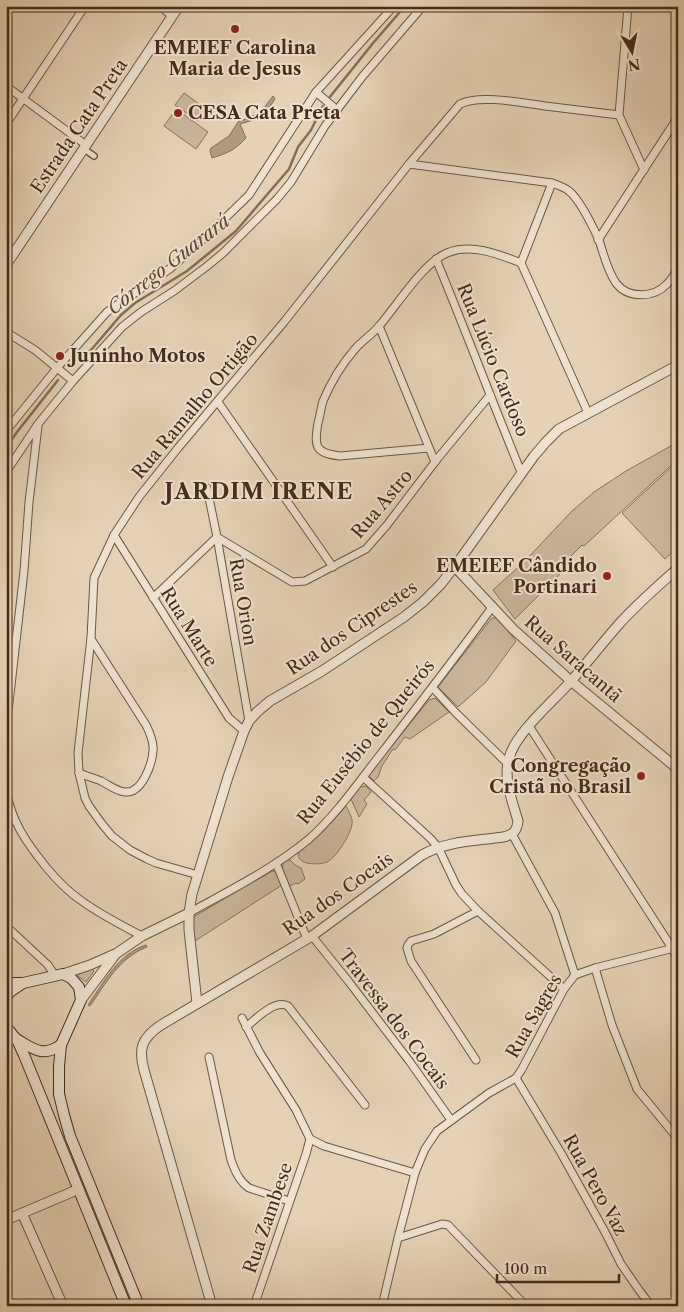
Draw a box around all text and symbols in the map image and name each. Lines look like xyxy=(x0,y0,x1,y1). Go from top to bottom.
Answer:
marker: EMEIEF Carolina Maria de Jesus xyxy=(229,23,241,35)
north arrow xyxy=(606,28,656,78)
place label: EMEIEF Carolina Maria de Jesus xyxy=(154,37,317,80)
street label: Estrada Cata Preta xyxy=(26,54,132,197)
text: N xyxy=(627,55,642,75)
place label: CESA Cata Preta xyxy=(188,102,341,124)
marker: CESA Cata Preta xyxy=(172,107,184,119)
water label: Córrego Guarará xyxy=(102,209,235,319)
street label: Rua Lúcio Cardoso xyxy=(452,280,534,440)
street label: Rua Ramalho Ortigão xyxy=(127,328,263,484)
place label: Juninho Motos xyxy=(67,345,205,367)
marker: Juninho Motos xyxy=(54,350,66,362)
street label: Rua Astro xyxy=(347,465,417,543)
district label: JARDIM IRENE xyxy=(161,478,353,505)
place label: EMEIEF Cândido Portinari xyxy=(436,555,598,598)
street label: Rua Orion xyxy=(224,556,262,648)
marker: EMEIEF Cândido Portinari xyxy=(601,570,613,582)
street label: Rua dos Ciprestes xyxy=(282,576,422,680)
street label: Rua Marte xyxy=(156,583,222,671)
street label: Rua Saracantã xyxy=(520,611,626,708)
street label: Rua Eusébio de Queirós xyxy=(293,655,439,829)
place label: Congregação Cristã no Brasil xyxy=(489,755,631,798)
marker: Congregação Cristã no Brasil xyxy=(635,770,647,782)
street label: Rua dos Cocais xyxy=(278,848,398,940)
street label: Travessa dos Cocais xyxy=(334,945,454,1093)
street label: Rua Sagres xyxy=(501,970,567,1062)
street label: Rua Pero Vaz xyxy=(558,1130,632,1240)
street label: Rua Zambese xyxy=(239,1160,297,1276)
scale bar xyxy=(497,1252,619,1284)
text: 100 m xyxy=(504,1259,547,1278)

